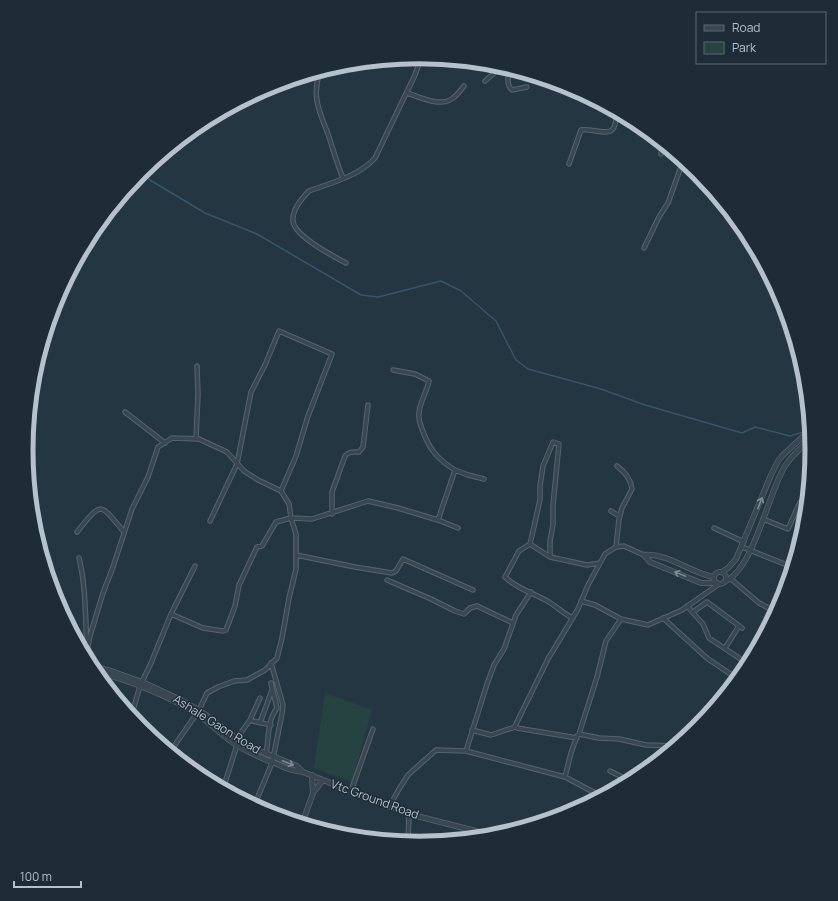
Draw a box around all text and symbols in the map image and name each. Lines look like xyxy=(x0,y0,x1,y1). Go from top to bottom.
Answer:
legend xyxy=(696,12,826,64)
text: Road xyxy=(732,19,760,36)
text: Park xyxy=(732,39,757,56)
one-way arrow xyxy=(757,498,764,510)
one-way arrow xyxy=(674,570,686,577)
street label: Ashale Gaon Road xyxy=(170,690,264,758)
one-way arrow xyxy=(281,759,293,767)
street label: Vtc Ground Road xyxy=(328,775,422,823)
scale bar xyxy=(14,863,81,889)
text: 100 m xyxy=(20,868,52,885)

